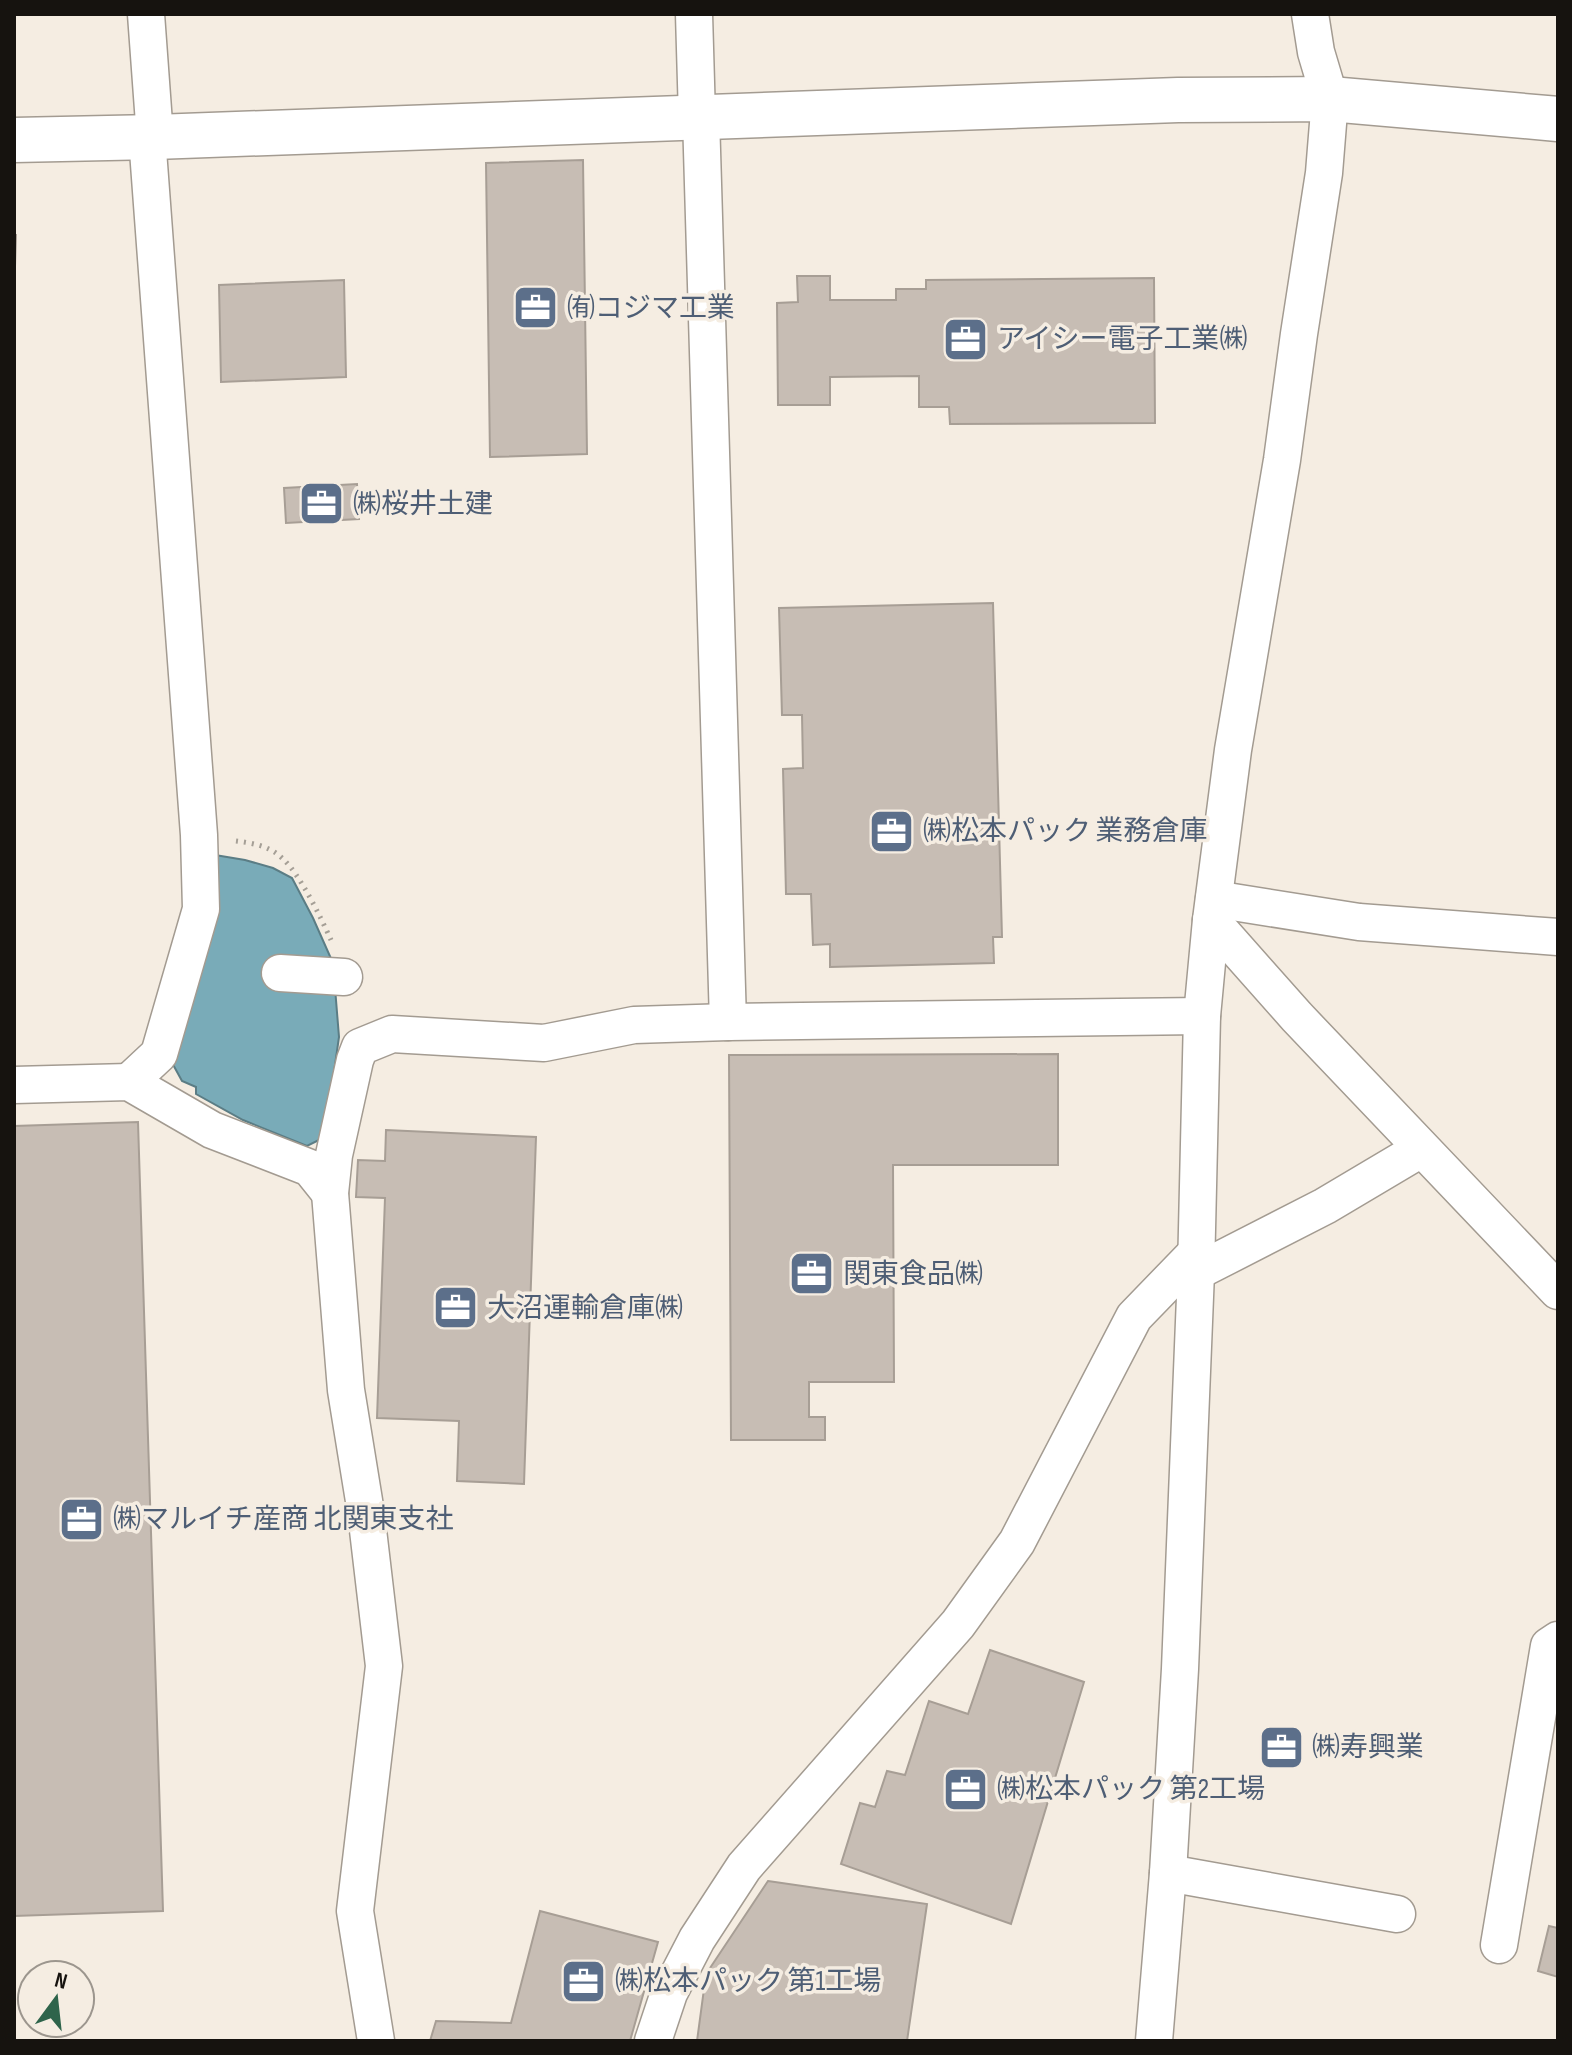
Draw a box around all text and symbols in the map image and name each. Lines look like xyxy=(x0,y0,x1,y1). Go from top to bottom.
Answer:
office icon: ㈲コジマ工業 xyxy=(512,284,560,332)
place label: ㈲コジマ工業 xyxy=(567,292,735,325)
office icon: アイシー電子工業㈱ xyxy=(942,315,990,363)
place label: アイシー電子工業㈱ xyxy=(997,323,1248,356)
office icon: ㈱桜井土建 xyxy=(298,480,346,528)
place label: ㈱桜井土建 xyxy=(353,488,493,521)
office icon: ㈱松本パック 業務倉庫 xyxy=(868,807,916,855)
place label: ㈱松本パック 業務倉庫 xyxy=(923,815,1207,848)
office icon: 関東食品㈱ xyxy=(788,1250,836,1298)
place label: 関東食品㈱ xyxy=(843,1258,983,1291)
office icon: 大沼運輸倉庫㈱ xyxy=(432,1284,480,1332)
place label: 大沼運輸倉庫㈱ xyxy=(487,1292,683,1325)
office icon: ㈱マルイチ産商 北関東支社 xyxy=(58,1495,106,1543)
place label: ㈱マルイチ産商 北関東支社 xyxy=(113,1503,453,1536)
office icon: ㈱寿興業 xyxy=(1257,1723,1305,1771)
place label: ㈱寿興業 xyxy=(1312,1731,1424,1764)
office icon: ㈱松本パック 第2工場 xyxy=(942,1765,990,1813)
place label: ㈱松本パック 第2工場 xyxy=(997,1773,1265,1806)
office icon: ㈱松本パック 第1工場 xyxy=(560,1957,608,2005)
north arrow xyxy=(16,1959,96,2039)
place label: ㈱松本パック 第1工場 xyxy=(615,1965,881,1998)
text: N xyxy=(52,1967,70,1996)

